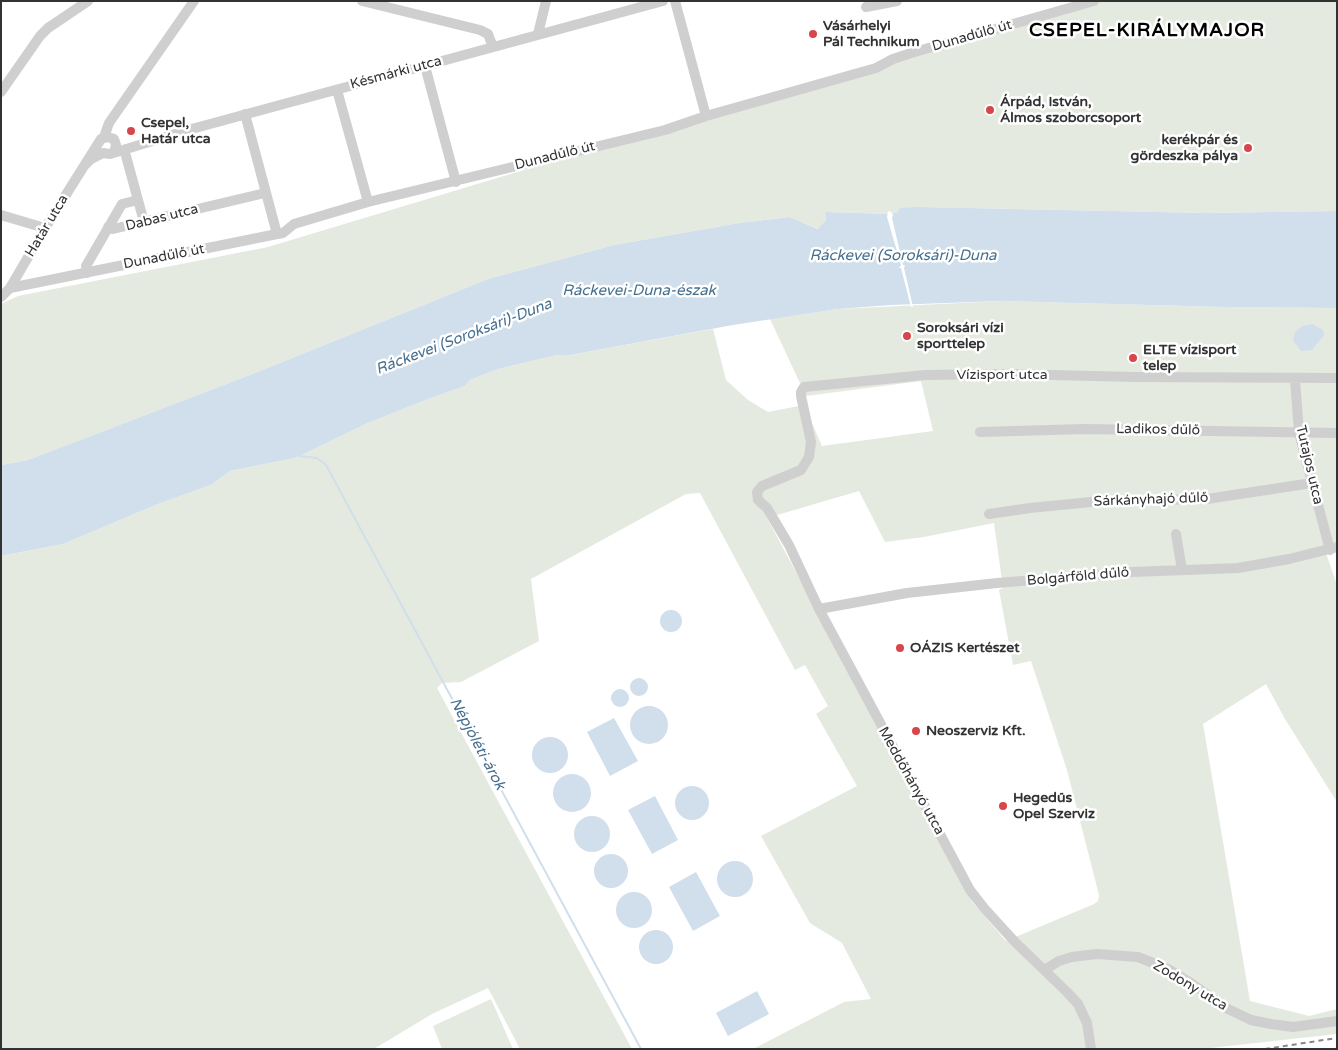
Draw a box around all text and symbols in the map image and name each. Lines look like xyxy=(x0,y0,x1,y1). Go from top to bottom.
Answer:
street label: Dunadűlő út xyxy=(930,17,1014,55)
place label: Vásárhelyi Pál Technikum xyxy=(823,18,920,50)
district label: CSEPEL-KIRÁLYMAJOR xyxy=(1027,20,1267,42)
marker: Vásárhelyi Pál Technikum xyxy=(807,28,819,40)
street label: Késmárki utca xyxy=(348,53,444,93)
place label: Árpád, István, Álmos szoborcsoport xyxy=(1000,94,1141,126)
marker: Árpád, István, Álmos szoborcsoport xyxy=(984,104,996,116)
place label: Csepel, Határ utca xyxy=(141,115,211,148)
marker: Csepel, Határ utca xyxy=(125,125,137,137)
place label: kerékpár és gördeszka pálya xyxy=(1131,132,1238,164)
street label: Dunadűlő út xyxy=(513,138,597,174)
marker: kerékpár és gördeszka pálya xyxy=(1242,142,1254,154)
street label: Határ utca xyxy=(22,192,72,260)
street label: Dabas utca xyxy=(124,201,200,235)
street label: Dunadűlő út xyxy=(122,241,206,273)
water label: Ráckevei (Soroksári)-Duna xyxy=(809,247,997,265)
water label: Ráckevei-Duna-észak xyxy=(562,282,716,300)
water label: Ráckevei (Soroksári)-Duna xyxy=(373,295,555,379)
place label: Soroksári vízi sporttelep xyxy=(917,320,1004,352)
marker: Soroksári vízi sporttelep xyxy=(901,330,913,342)
place label: ELTE vízisport telep xyxy=(1143,342,1236,374)
marker: ELTE vízisport telep xyxy=(1127,352,1139,364)
street label: Vízisport utca xyxy=(956,367,1048,383)
street label: Ladikos dűlő xyxy=(1116,421,1200,439)
street label: Tutajos utca xyxy=(1292,424,1326,506)
street label: Sárkányhajó dűlő xyxy=(1093,490,1209,510)
street label: Bolgárföld dűlő xyxy=(1026,564,1130,590)
place label: OÁZIS Kertészet xyxy=(910,640,1020,656)
marker: OÁZIS Kertészet xyxy=(894,642,906,654)
water label: Népjóléti-árok xyxy=(445,695,509,793)
place label: Neoszerviz Kft. xyxy=(926,723,1026,739)
street label: Meddőhányó utca xyxy=(874,724,948,838)
marker: Neoszerviz Kft. xyxy=(910,725,922,737)
place label: Hegedűs Opel Szerviz xyxy=(1013,790,1095,822)
marker: Hegedűs Opel Szerviz xyxy=(997,800,1009,812)
street label: Zodony utca xyxy=(1150,957,1230,1015)

